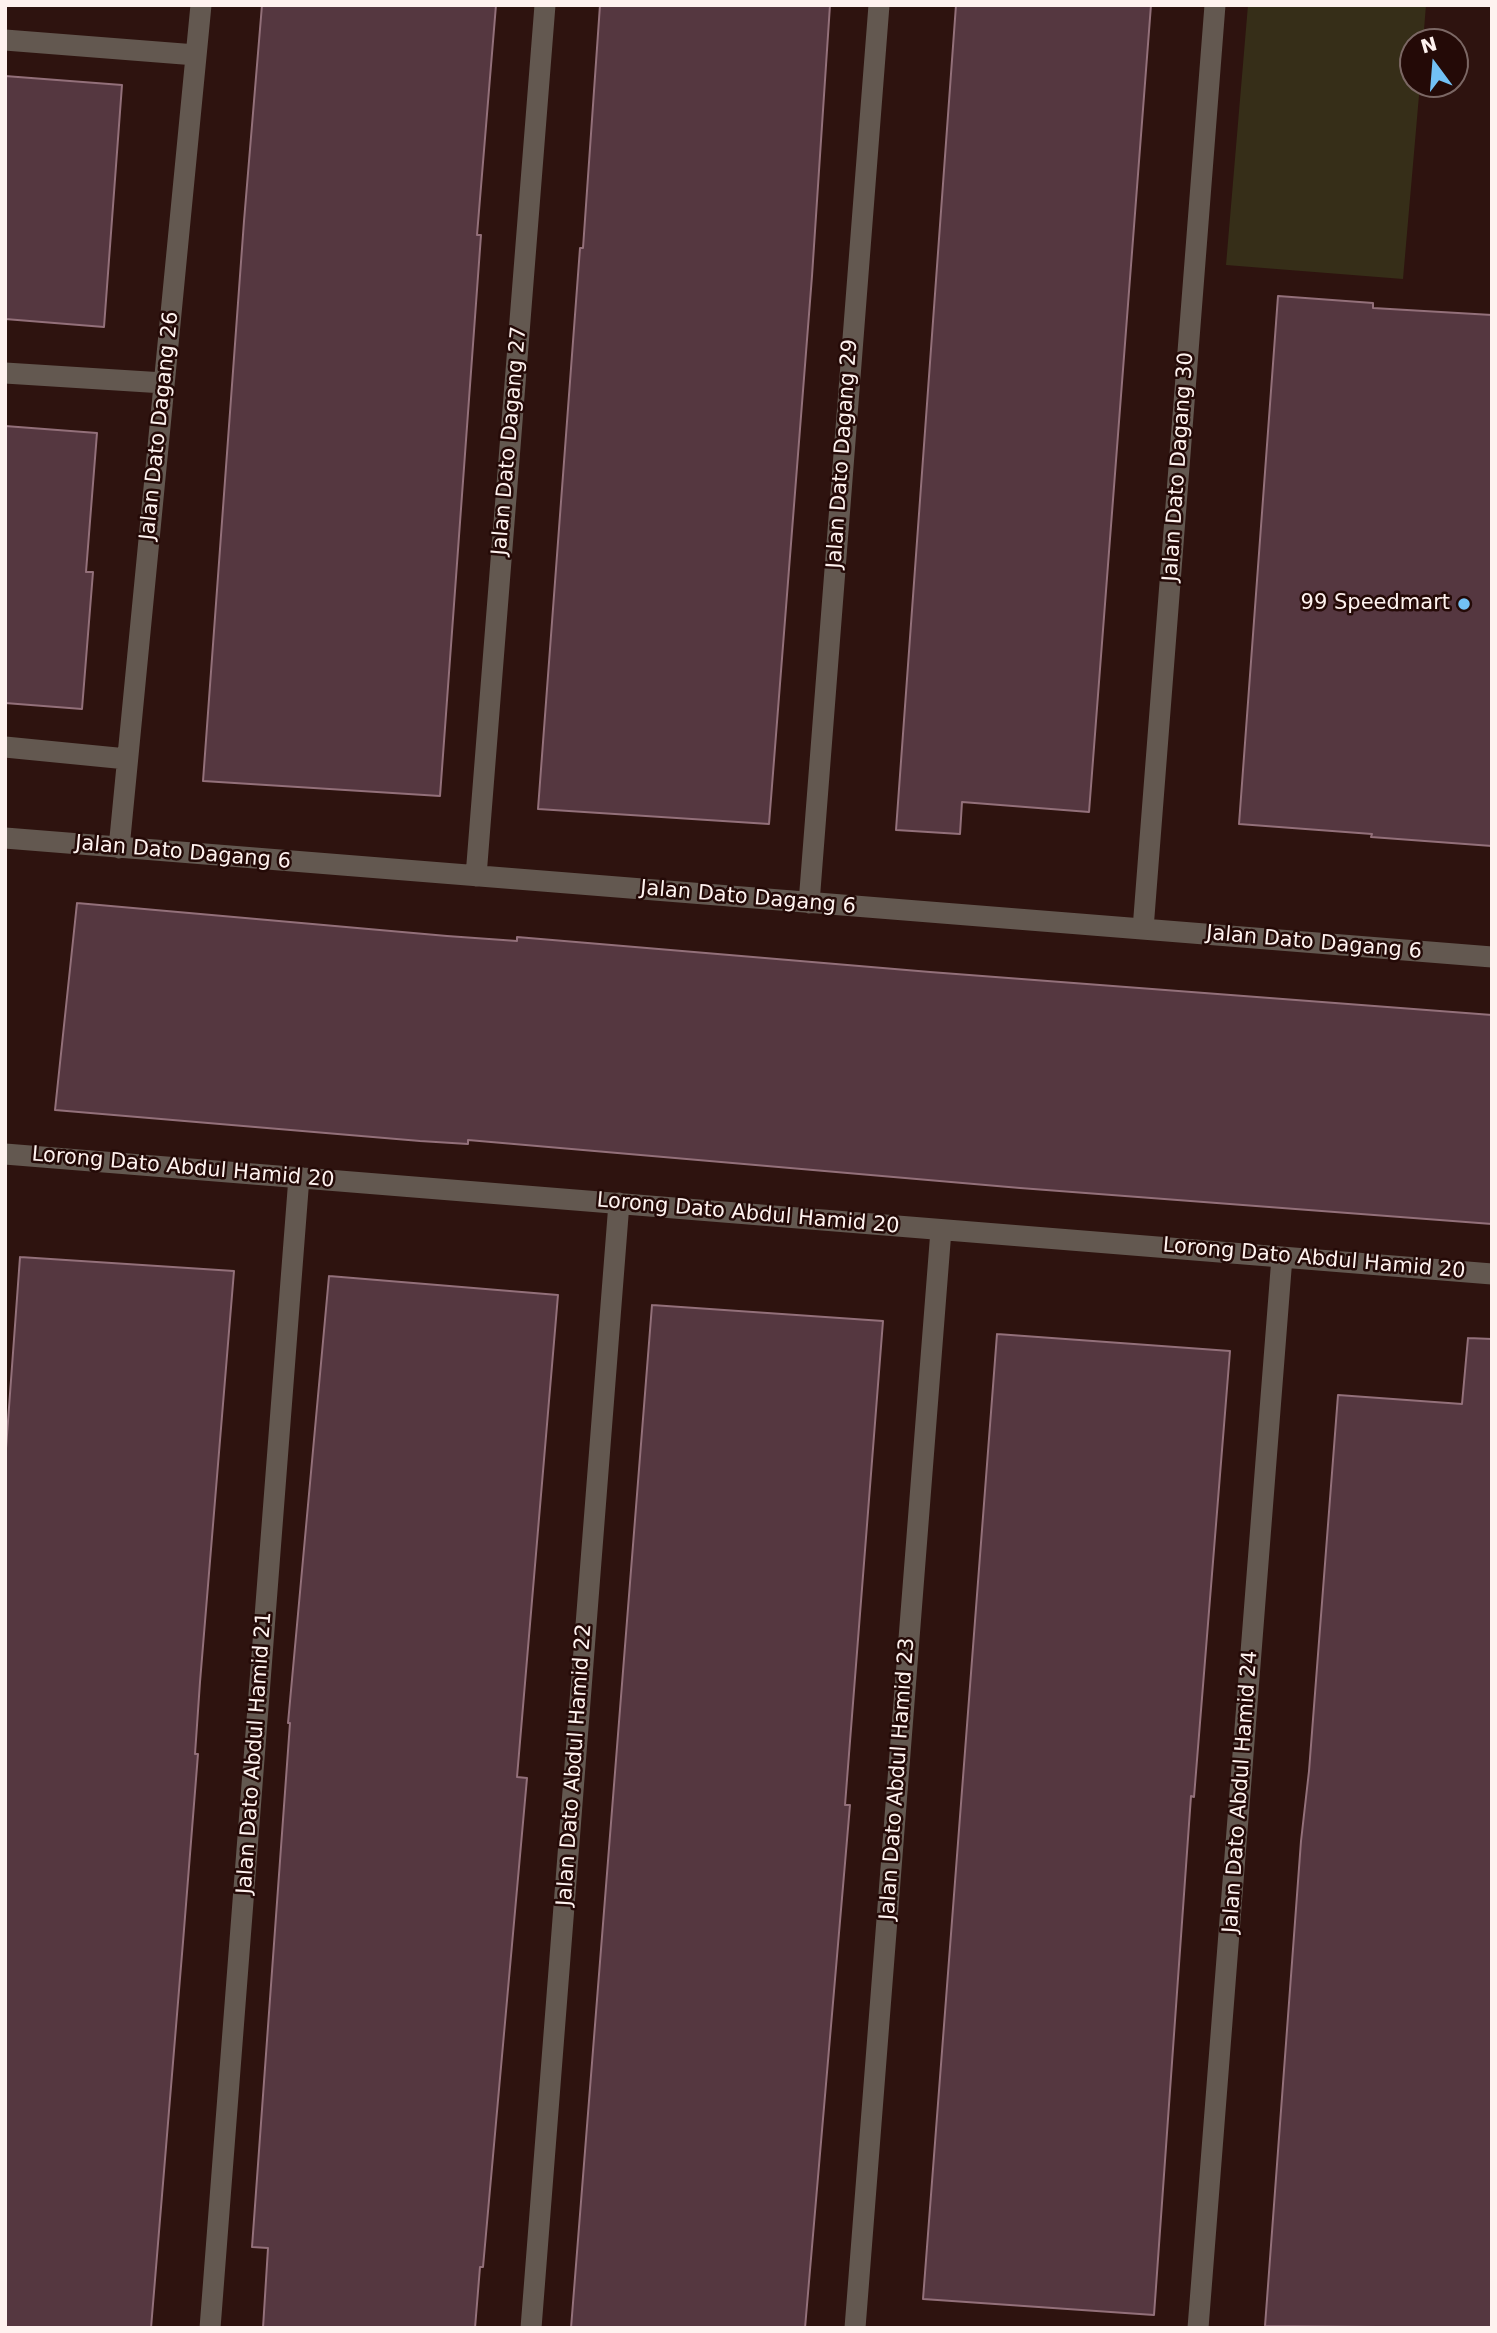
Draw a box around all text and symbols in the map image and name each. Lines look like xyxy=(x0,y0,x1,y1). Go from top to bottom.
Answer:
north arrow xyxy=(1399,28,1469,98)
text: N xyxy=(1418,32,1439,58)
street label: Jalan Dato Dagang 26 xyxy=(135,310,185,542)
street label: Jalan Dato Dagang 27 xyxy=(487,325,533,557)
street label: Jalan Dato Dagang 29 xyxy=(822,338,864,570)
street label: Jalan Dato Dagang 30 xyxy=(1158,351,1200,583)
place label: 99 Speedmart xyxy=(1301,591,1450,617)
marker: 99 Speedmart xyxy=(1456,596,1472,612)
street label: Jalan Dato Dagang 6 xyxy=(74,831,292,875)
street label: Jalan Dato Dagang 6 xyxy=(639,876,857,920)
street label: Jalan Dato Dagang 6 xyxy=(1205,921,1423,965)
street label: Lorong Dato Abdul Hamid 20 xyxy=(31,1142,335,1194)
street label: Lorong Dato Abdul Hamid 20 xyxy=(596,1188,900,1240)
street label: Lorong Dato Abdul Hamid 20 xyxy=(1162,1233,1466,1285)
street label: Jalan Dato Abdul Hamid 21 xyxy=(233,1611,277,1895)
street label: Jalan Dato Abdul Hamid 22 xyxy=(553,1623,597,1907)
street label: Jalan Dato Abdul Hamid 23 xyxy=(876,1637,920,1921)
street label: Jalan Dato Abdul Hamid 24 xyxy=(1219,1650,1263,1934)

